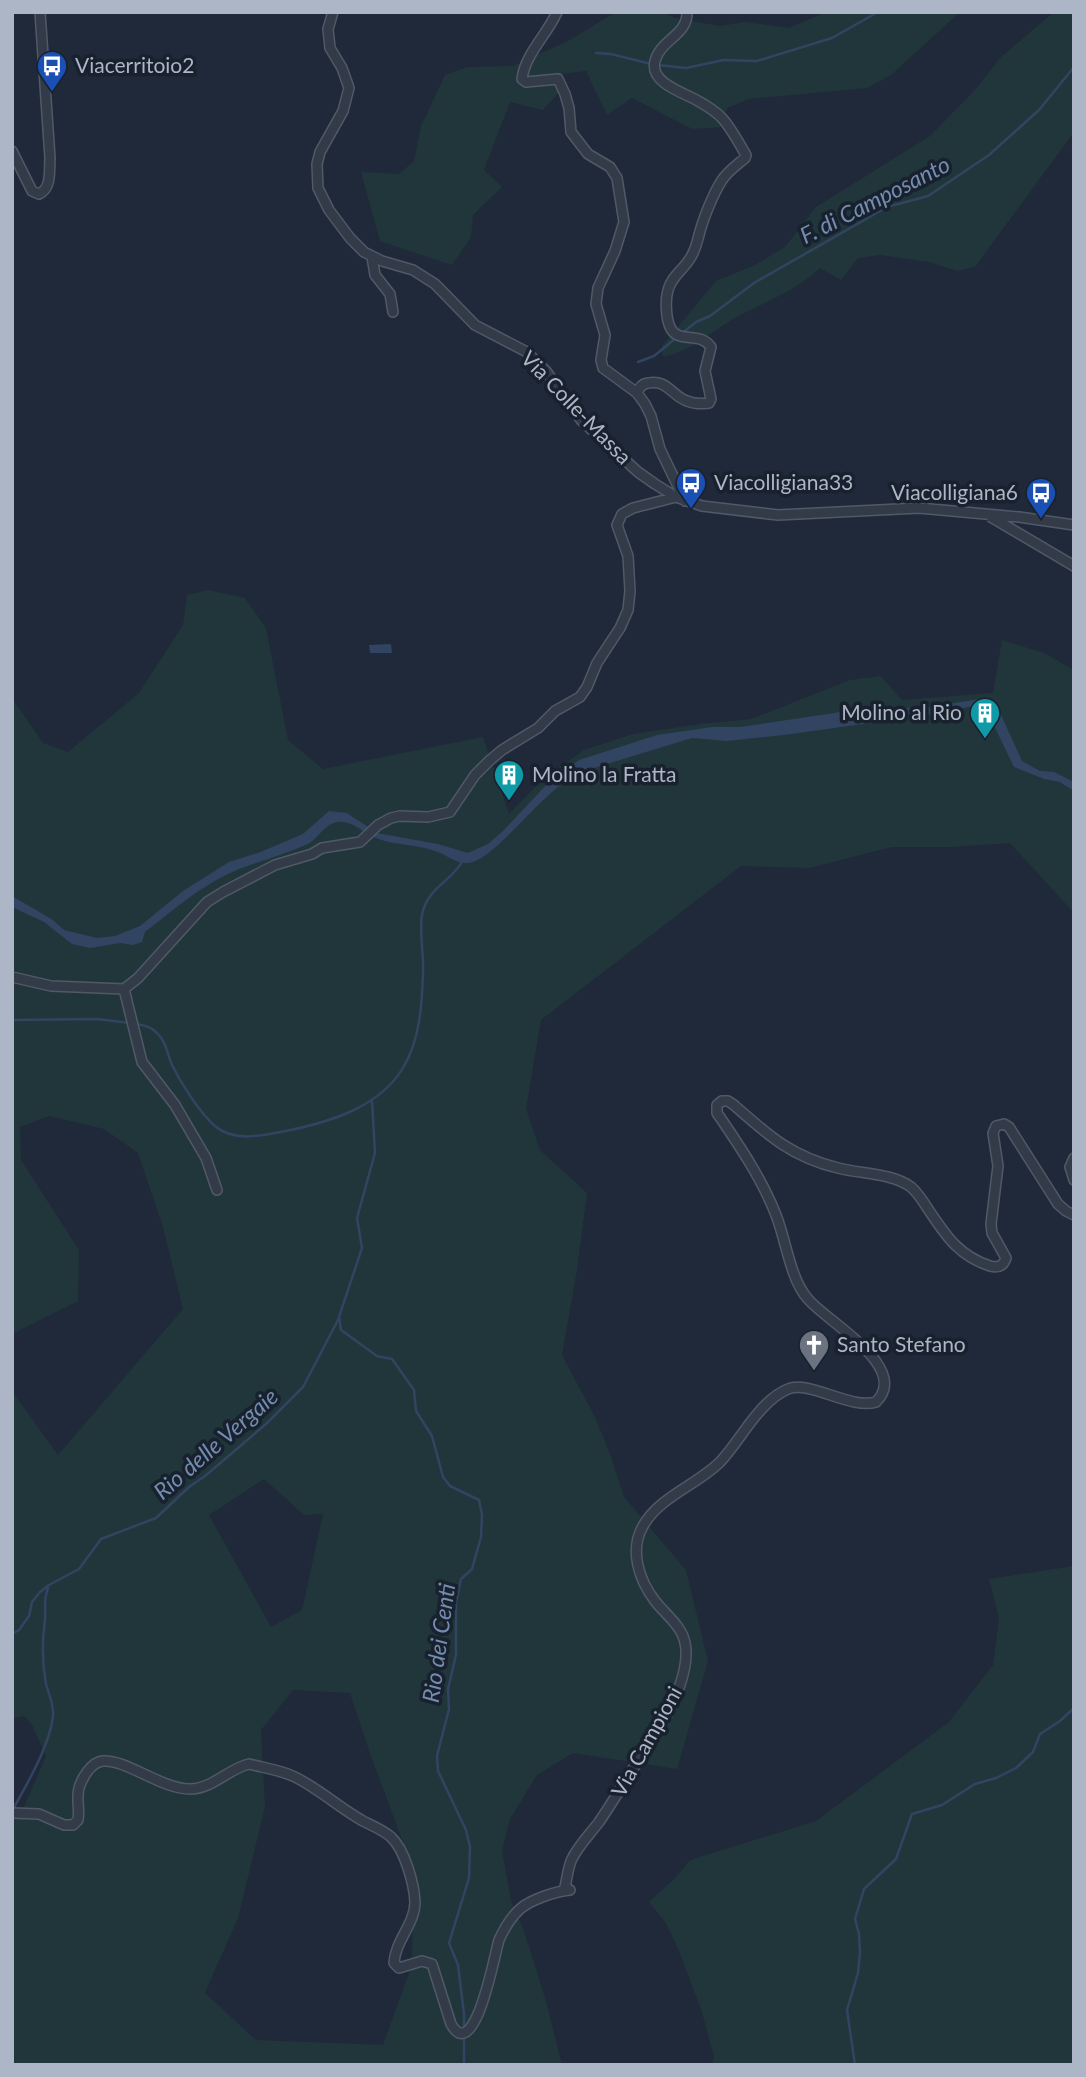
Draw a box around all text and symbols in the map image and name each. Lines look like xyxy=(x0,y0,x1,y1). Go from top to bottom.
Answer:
bus stop icon: Viacerritoio2 xyxy=(35,49,69,93)
place label: Viacerritoio2 xyxy=(75,52,194,77)
water label: F. di Camposanto xyxy=(795,149,954,249)
street label: Via Colle-Massa xyxy=(517,345,637,469)
bus stop icon: Viacolligiana33 xyxy=(674,466,708,510)
place label: Viacolligiana33 xyxy=(714,469,853,494)
bus stop icon: Viacolligiana6 xyxy=(1024,476,1058,520)
place label: Viacolligiana6 xyxy=(891,479,1018,504)
building icon: Molino al Rio xyxy=(968,696,1002,740)
place label: Molino al Rio xyxy=(841,699,962,724)
building icon: Molino la Fratta xyxy=(492,758,526,802)
place label: Molino la Fratta xyxy=(532,761,676,786)
church icon: Santo Stefano xyxy=(797,1328,831,1372)
place label: Santo Stefano xyxy=(837,1331,966,1356)
water label: Rio delle Vergaie xyxy=(148,1382,283,1505)
water label: Rio dei Centi xyxy=(416,1581,460,1704)
street label: Via Campioni xyxy=(605,1682,686,1801)

